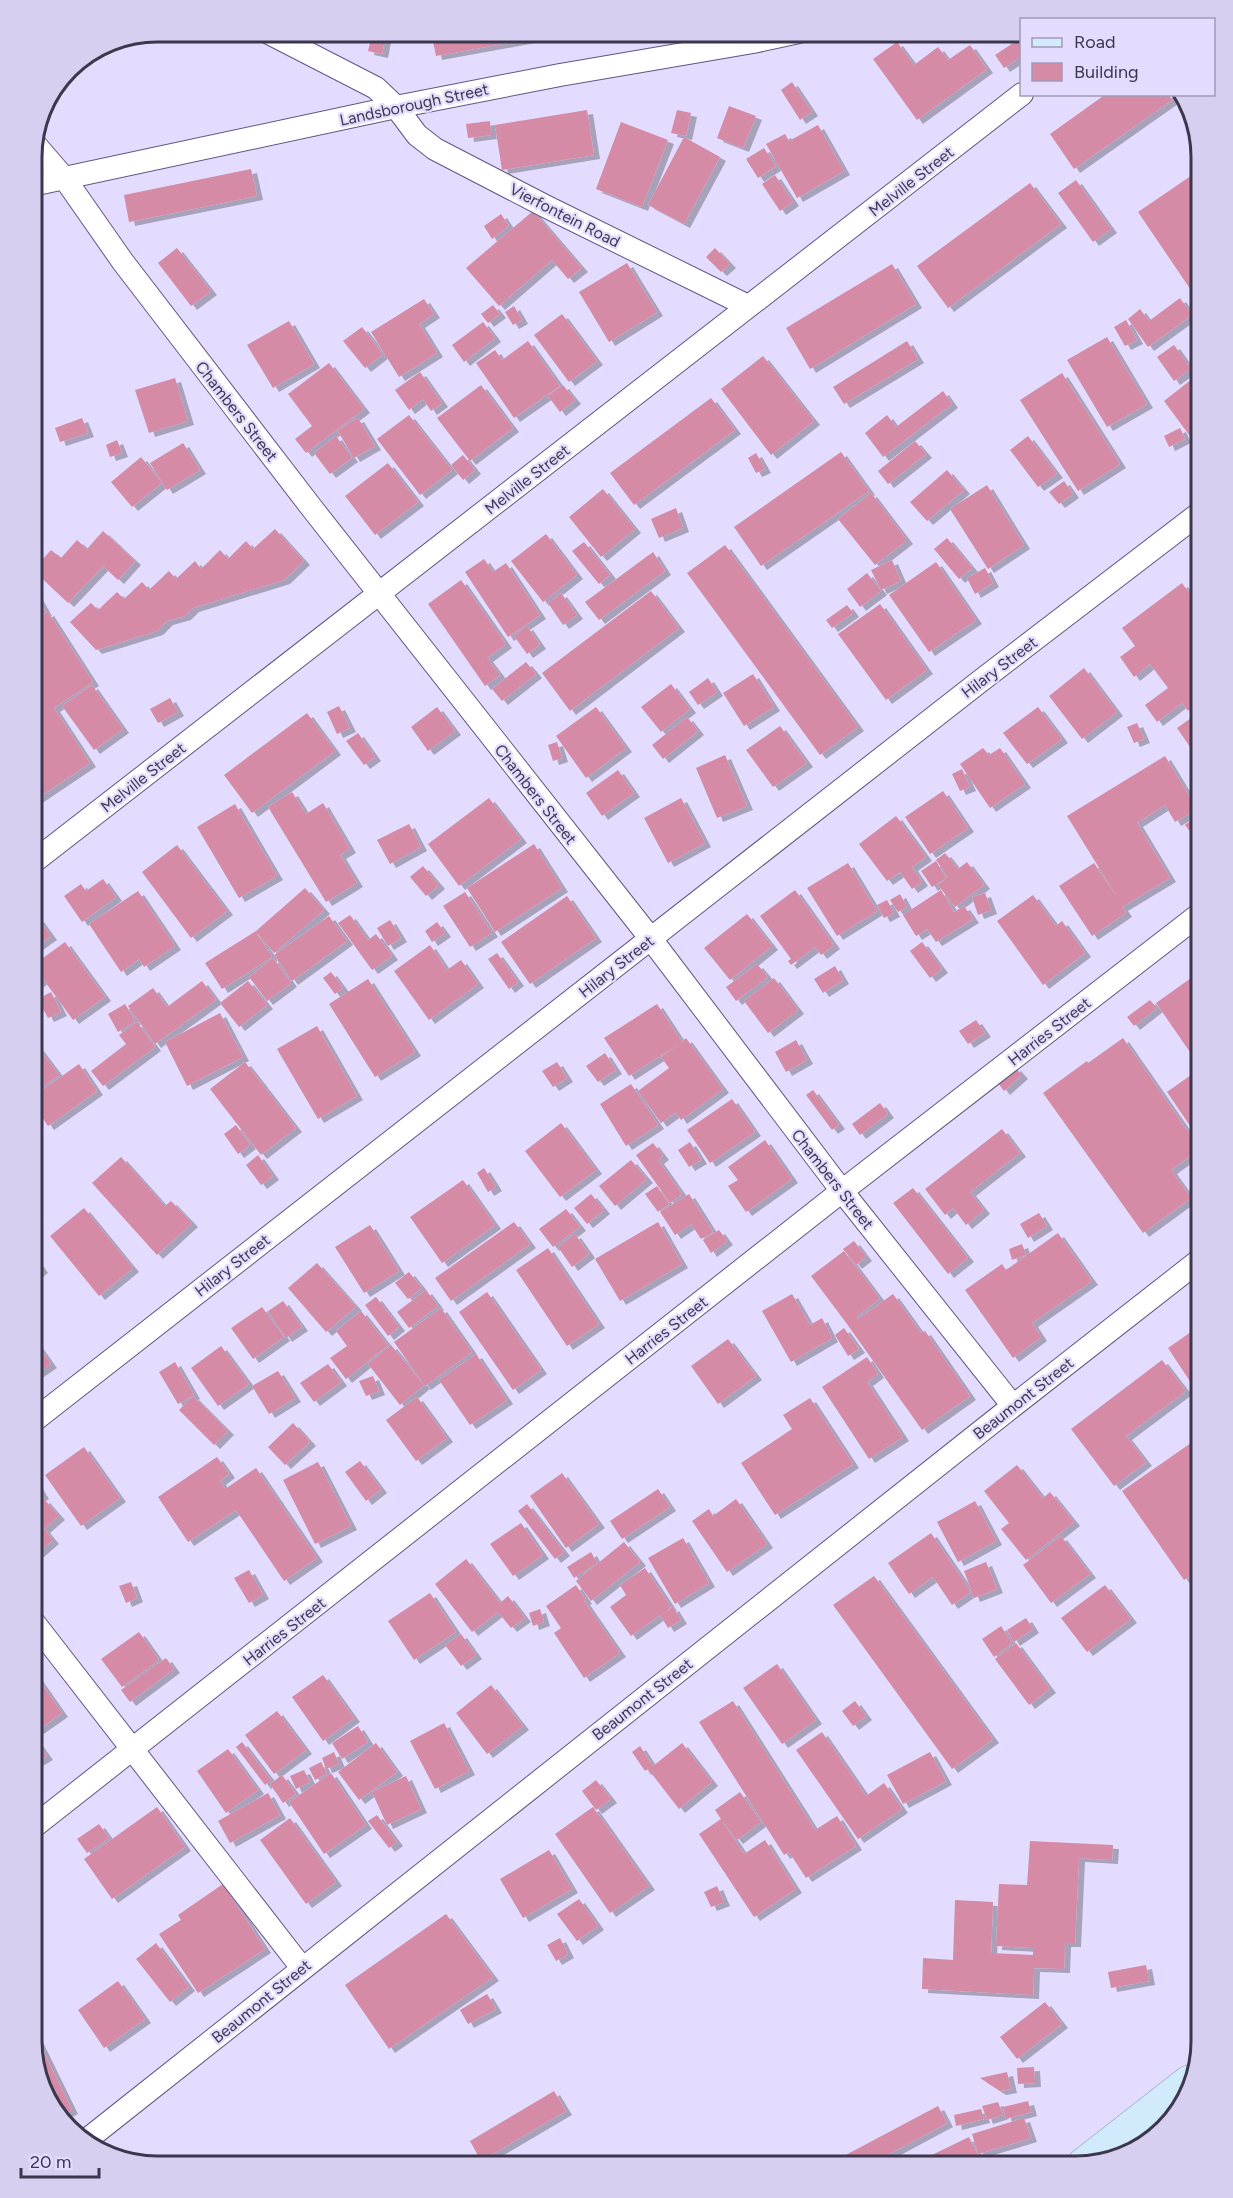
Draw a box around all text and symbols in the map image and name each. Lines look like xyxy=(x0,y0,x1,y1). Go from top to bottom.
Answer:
legend xyxy=(1020,18,1215,96)
text: Road xyxy=(1074,31,1115,53)
text: Building xyxy=(1074,61,1139,83)
street label: Landsborough Street xyxy=(338,79,490,130)
street label: Melville Street xyxy=(865,142,957,220)
street label: Vierfontein Road xyxy=(506,179,623,251)
street label: Chambers Street xyxy=(192,357,282,465)
street label: Melville Street xyxy=(481,440,573,518)
street label: Hilary Street xyxy=(958,633,1041,702)
street label: Melville Street xyxy=(97,738,189,816)
street label: Chambers Street xyxy=(491,740,581,848)
street label: Hilary Street xyxy=(575,931,658,1002)
street label: Harries Street xyxy=(1004,993,1094,1070)
street label: Chambers Street xyxy=(788,1125,878,1233)
street label: Hilary Street xyxy=(191,1230,274,1301)
street label: Harries Street xyxy=(621,1292,711,1369)
street label: Beaumont Street xyxy=(969,1353,1077,1444)
street label: Harries Street xyxy=(239,1593,329,1670)
street label: Beaumont Street xyxy=(588,1654,696,1745)
street label: Beaumont Street xyxy=(208,1956,315,2047)
scale bar xyxy=(21,2141,99,2179)
text: 20 m xyxy=(30,2151,71,2173)

